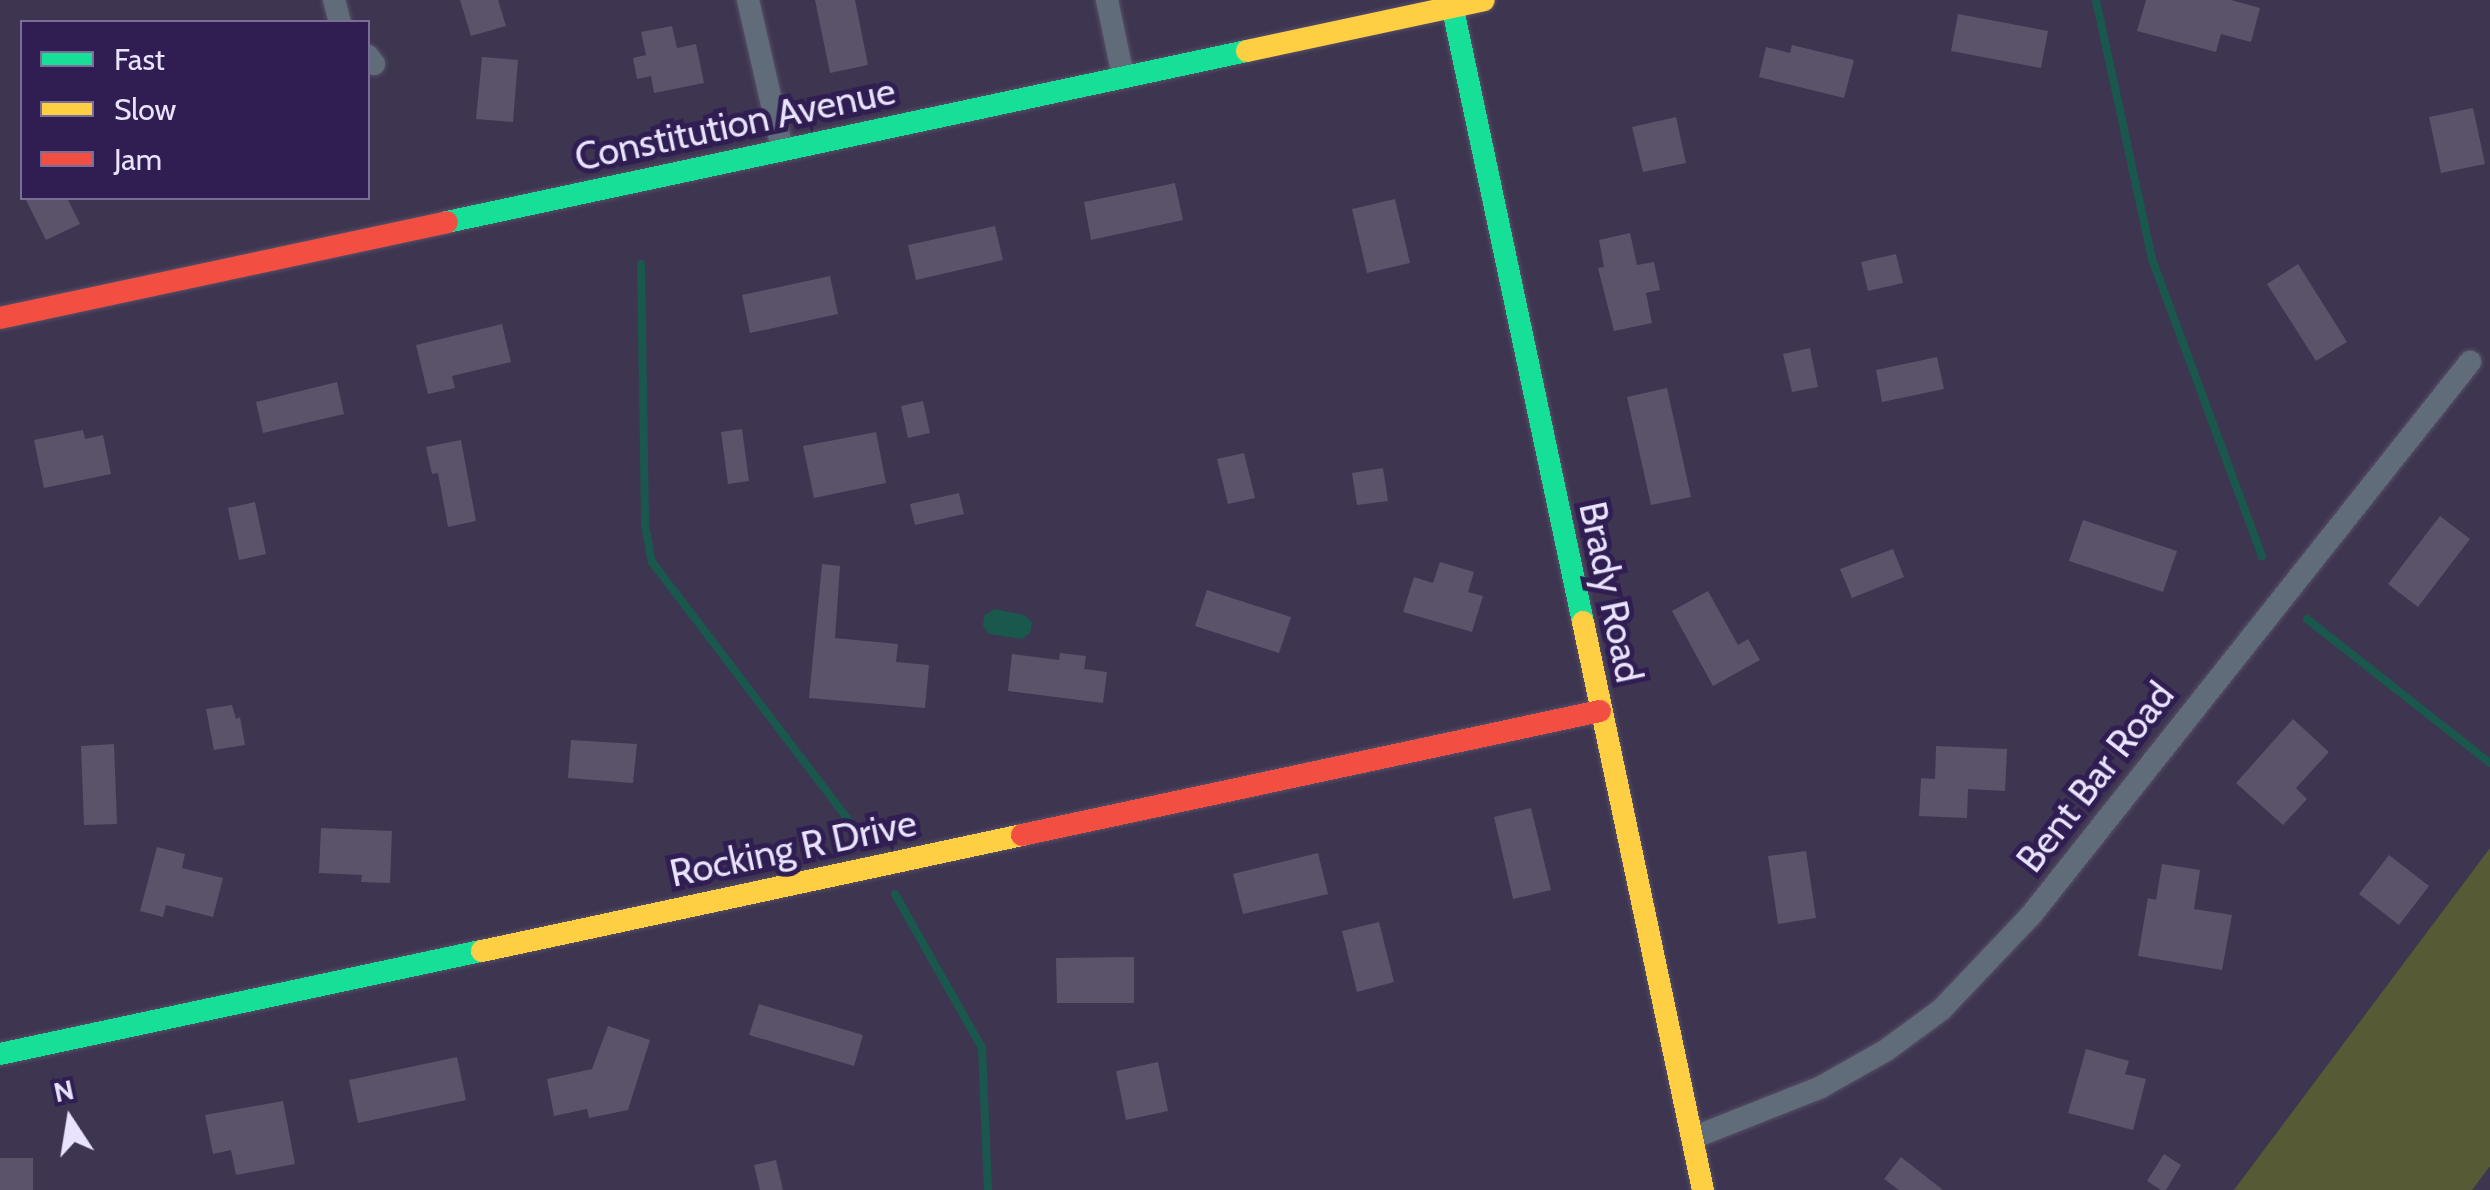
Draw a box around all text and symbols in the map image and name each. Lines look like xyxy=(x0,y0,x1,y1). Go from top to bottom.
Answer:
legend xyxy=(20,20,370,200)
text: Fast xyxy=(114,41,165,78)
street label: Constitution Avenue xyxy=(571,68,899,180)
text: Slow xyxy=(114,91,176,128)
text: Jam xyxy=(114,141,162,178)
street label: Brady Road xyxy=(1570,497,1652,687)
street label: Bent Bar Road xyxy=(2007,673,2183,881)
street label: Rocking R Drive xyxy=(666,800,920,896)
north arrow xyxy=(20,1070,120,1170)
text: N xyxy=(51,1072,77,1109)

